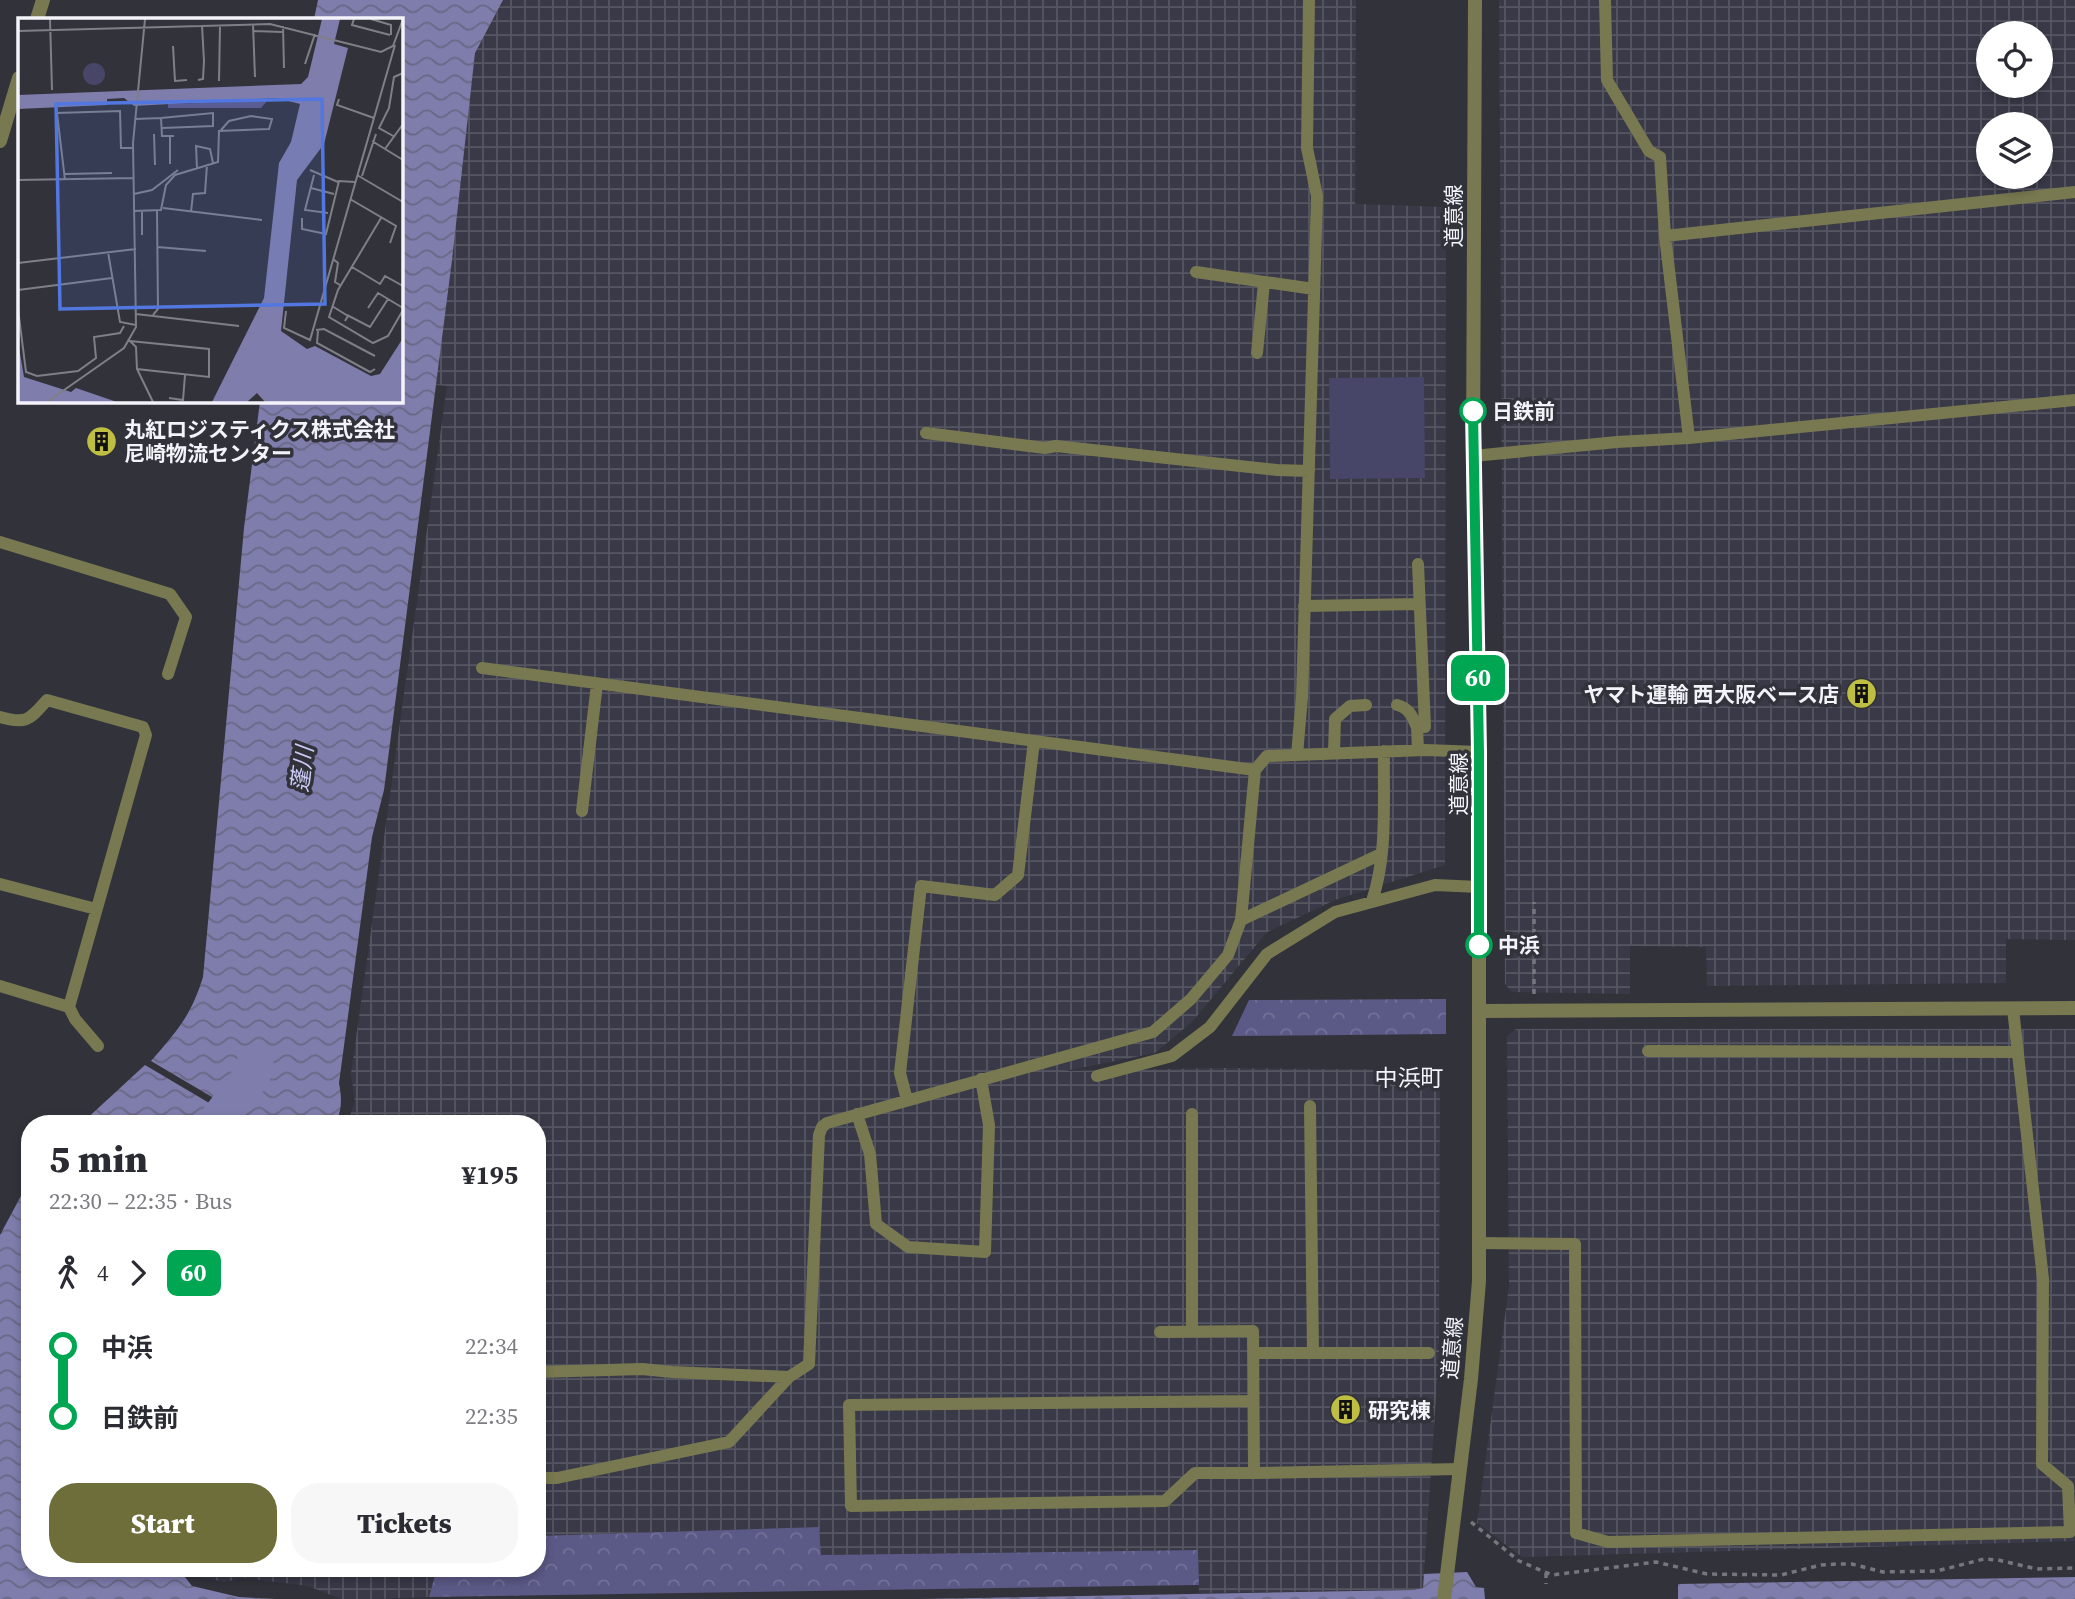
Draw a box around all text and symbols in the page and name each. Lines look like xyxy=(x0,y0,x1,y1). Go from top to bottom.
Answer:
inset map xyxy=(18,18,402,402)
map controls xyxy=(1976,21,2053,189)
button: locate xyxy=(1976,21,2053,98)
button: layers xyxy=(1976,112,2053,189)
street label: 道意線 xyxy=(1439,185,1468,248)
place label: 日鉄前 xyxy=(1492,397,1555,426)
marker: 日鉄前 xyxy=(1460,398,1486,424)
place label: 丸紅ロジスティクス株式会社 尼崎物流センター xyxy=(124,415,395,468)
building icon: 丸紅ロジスティクス株式会社 尼崎物流センター xyxy=(84,424,118,458)
line badge: 60 xyxy=(1446,655,1510,701)
text: 60 xyxy=(1465,661,1491,694)
building icon: ヤマト運輸 西大阪ベース店 xyxy=(1845,677,1879,711)
place label: ヤマト運輸 西大阪ベース店 xyxy=(1584,680,1839,709)
water label: 蓬川 xyxy=(283,741,321,794)
street label: 道意線 xyxy=(1444,753,1473,816)
place label: 中浜 xyxy=(1498,931,1540,960)
marker: 中浜 xyxy=(1466,932,1492,958)
district label: 中浜町 xyxy=(1375,1062,1444,1094)
text: 5 min xyxy=(49,1133,148,1185)
text: ¥195 xyxy=(462,1157,518,1193)
text: 22:30 – 22:35 · Bus xyxy=(49,1185,232,1217)
icon: walk xyxy=(49,1254,87,1292)
icon: forward xyxy=(119,1254,157,1292)
text: 60 xyxy=(181,1256,207,1289)
text: 4 xyxy=(97,1257,109,1289)
street label: 道意線 xyxy=(1435,1315,1469,1381)
text: 中浜 xyxy=(101,1330,153,1366)
text: 22:34 xyxy=(465,1330,518,1362)
building icon: 研究棟 xyxy=(1328,1393,1362,1427)
place label: 研究棟 xyxy=(1368,1396,1431,1425)
text: 日鉄前 xyxy=(101,1400,179,1436)
text: 22:35 xyxy=(465,1400,518,1432)
button: Start xyxy=(49,1483,277,1563)
button: Tickets xyxy=(291,1483,518,1563)

